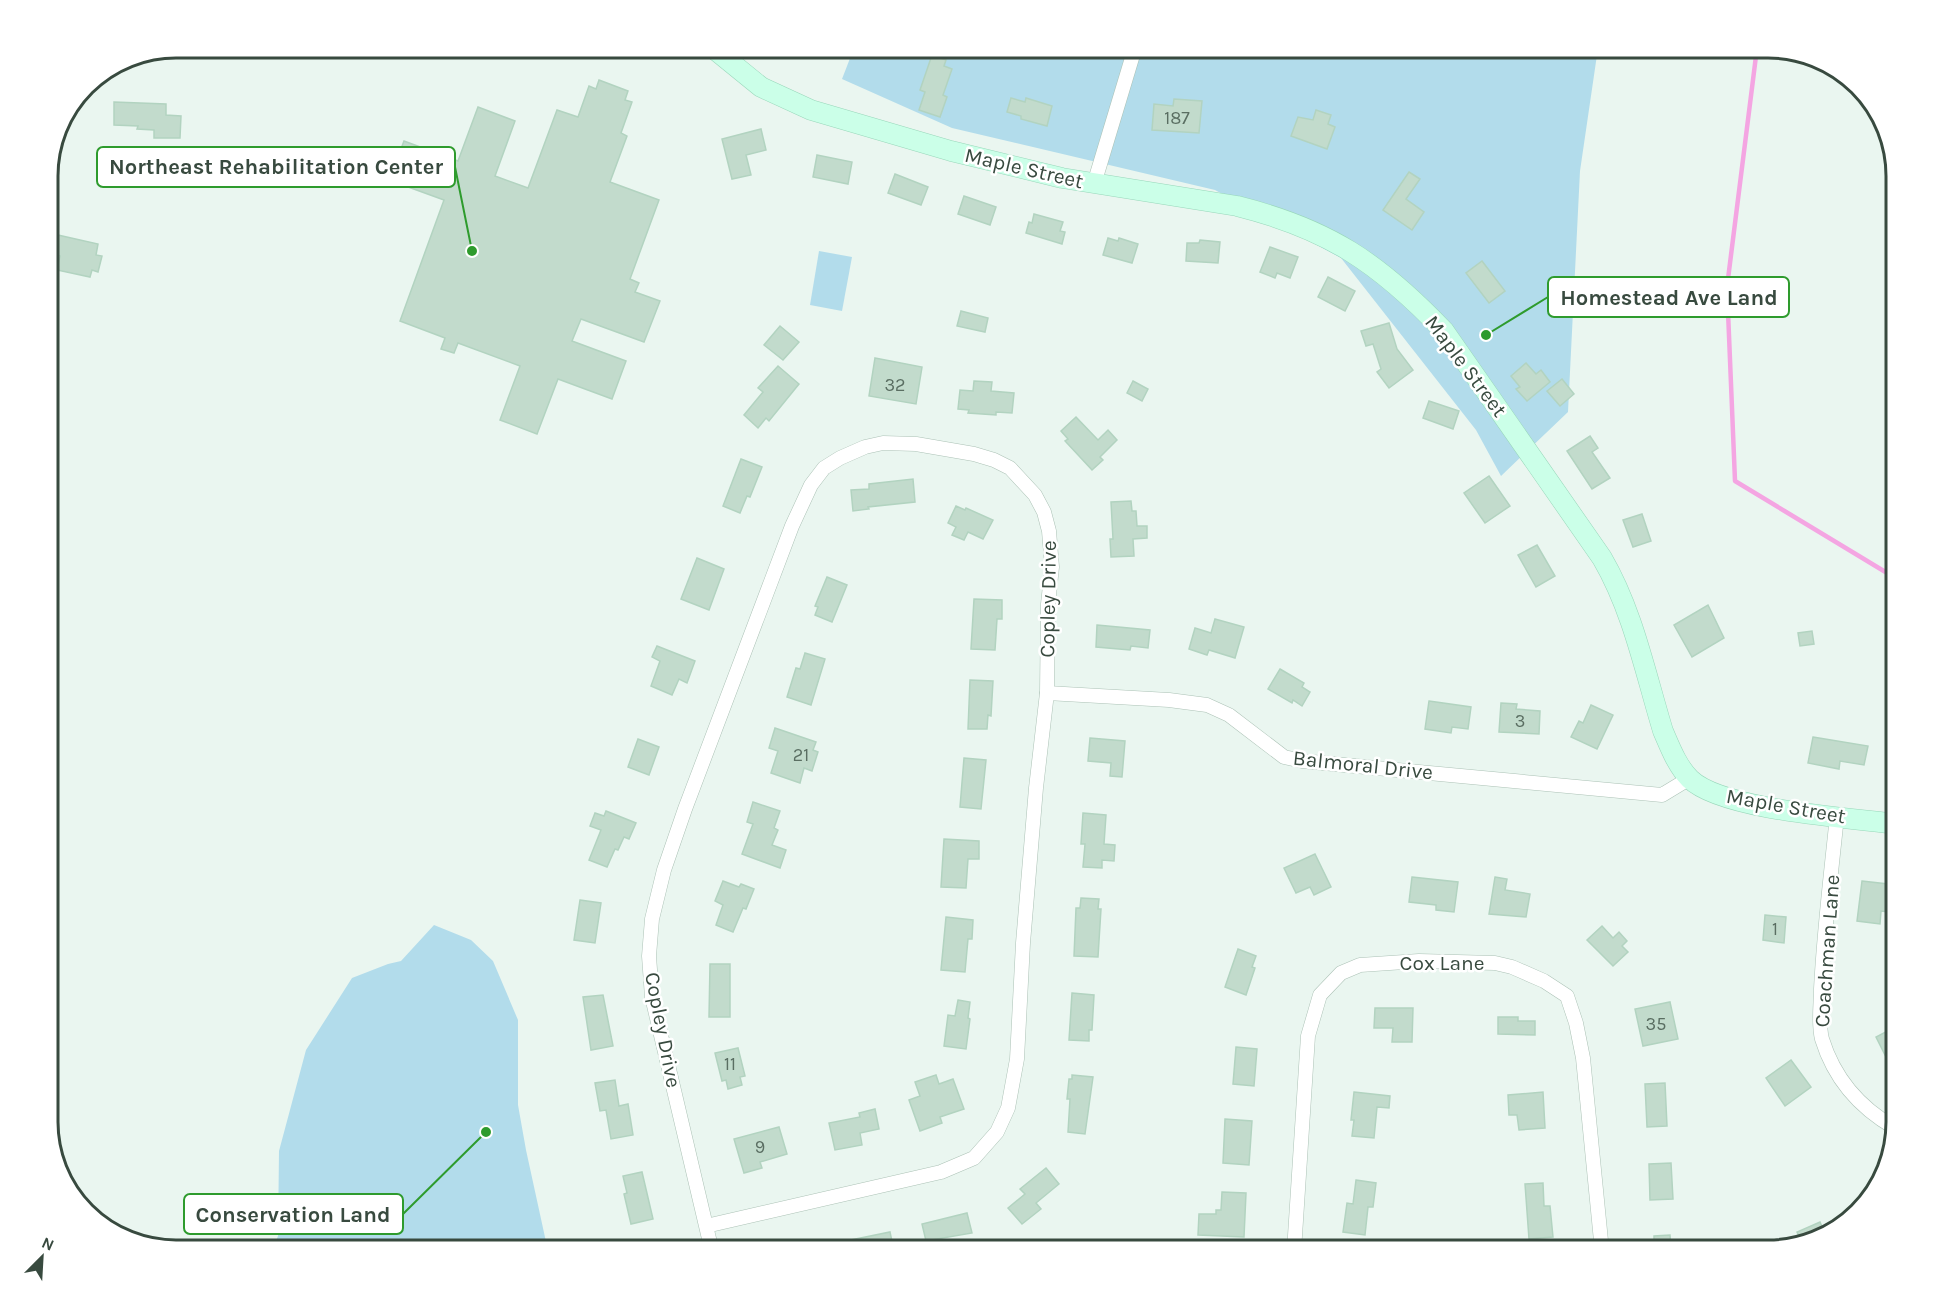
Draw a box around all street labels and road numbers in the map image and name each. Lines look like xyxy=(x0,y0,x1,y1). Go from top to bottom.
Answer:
street label: Maple Street xyxy=(962,143,1086,193)
street label: Maple Street xyxy=(1420,310,1512,422)
street label: Copley Drive xyxy=(1035,540,1061,658)
street label: Balmoral Drive xyxy=(1292,746,1434,784)
street label: Maple Street xyxy=(1724,784,1848,828)
street label: Coachman Lane xyxy=(1810,874,1844,1028)
street label: Cox Lane xyxy=(1400,951,1484,975)
street label: Copley Drive xyxy=(640,970,686,1090)

